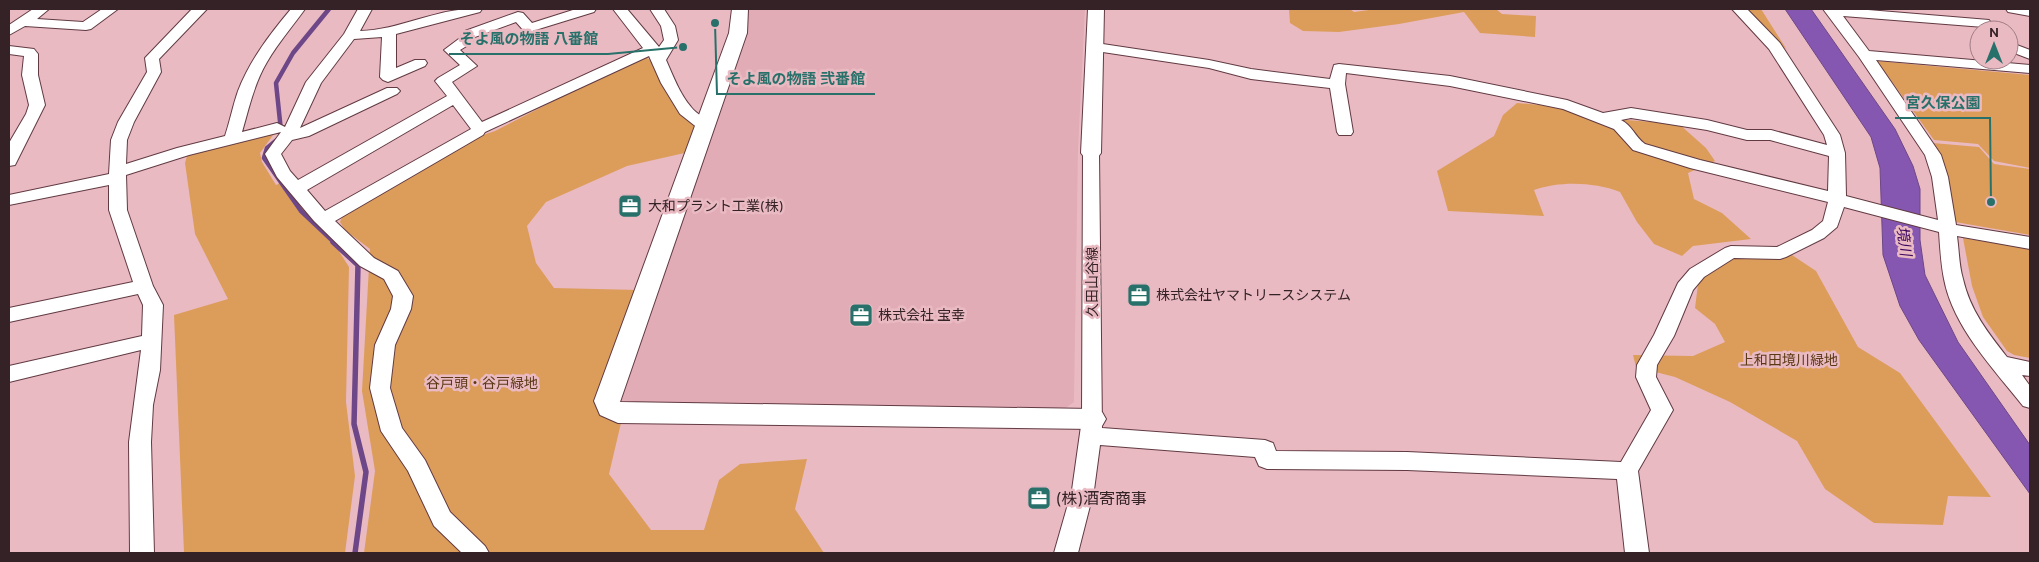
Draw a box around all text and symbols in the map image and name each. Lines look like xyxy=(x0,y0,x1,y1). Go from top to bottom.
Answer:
north arrow xyxy=(1969,20,2019,70)
callout: そよ風の物語 八番館 xyxy=(449,24,608,54)
text: N xyxy=(1989,25,1999,42)
text: そよ風の物語 八番館 xyxy=(460,31,598,50)
callout: そよ風の物語 弐番館 xyxy=(717,64,875,94)
text: そよ風の物語 弐番館 xyxy=(727,71,865,90)
callout: 宮久保公園 xyxy=(1895,88,1990,118)
text: 宮久保公園 xyxy=(1905,95,1981,114)
office icon: 大和プラント工業(株) xyxy=(617,193,643,219)
place label: 大和プラント工業(株) xyxy=(648,199,784,216)
water label: 境川 xyxy=(1891,225,1914,259)
street label: 久田山谷線 xyxy=(1085,247,1102,317)
office icon: 株式会社ヤマトリースシステム xyxy=(1126,282,1152,308)
place label: 株式会社ヤマトリースシステム xyxy=(1156,288,1351,305)
office icon: 株式会社 宝幸 xyxy=(848,302,874,328)
place label: 株式会社 宝幸 xyxy=(878,308,965,325)
park label: 上和田境川緑地 xyxy=(1740,353,1838,370)
park label: 谷戸頭・谷戸緑地 xyxy=(426,376,538,393)
office icon: (株)酒寄商事 xyxy=(1026,485,1052,511)
place label: (株)酒寄商事 xyxy=(1056,490,1147,510)

